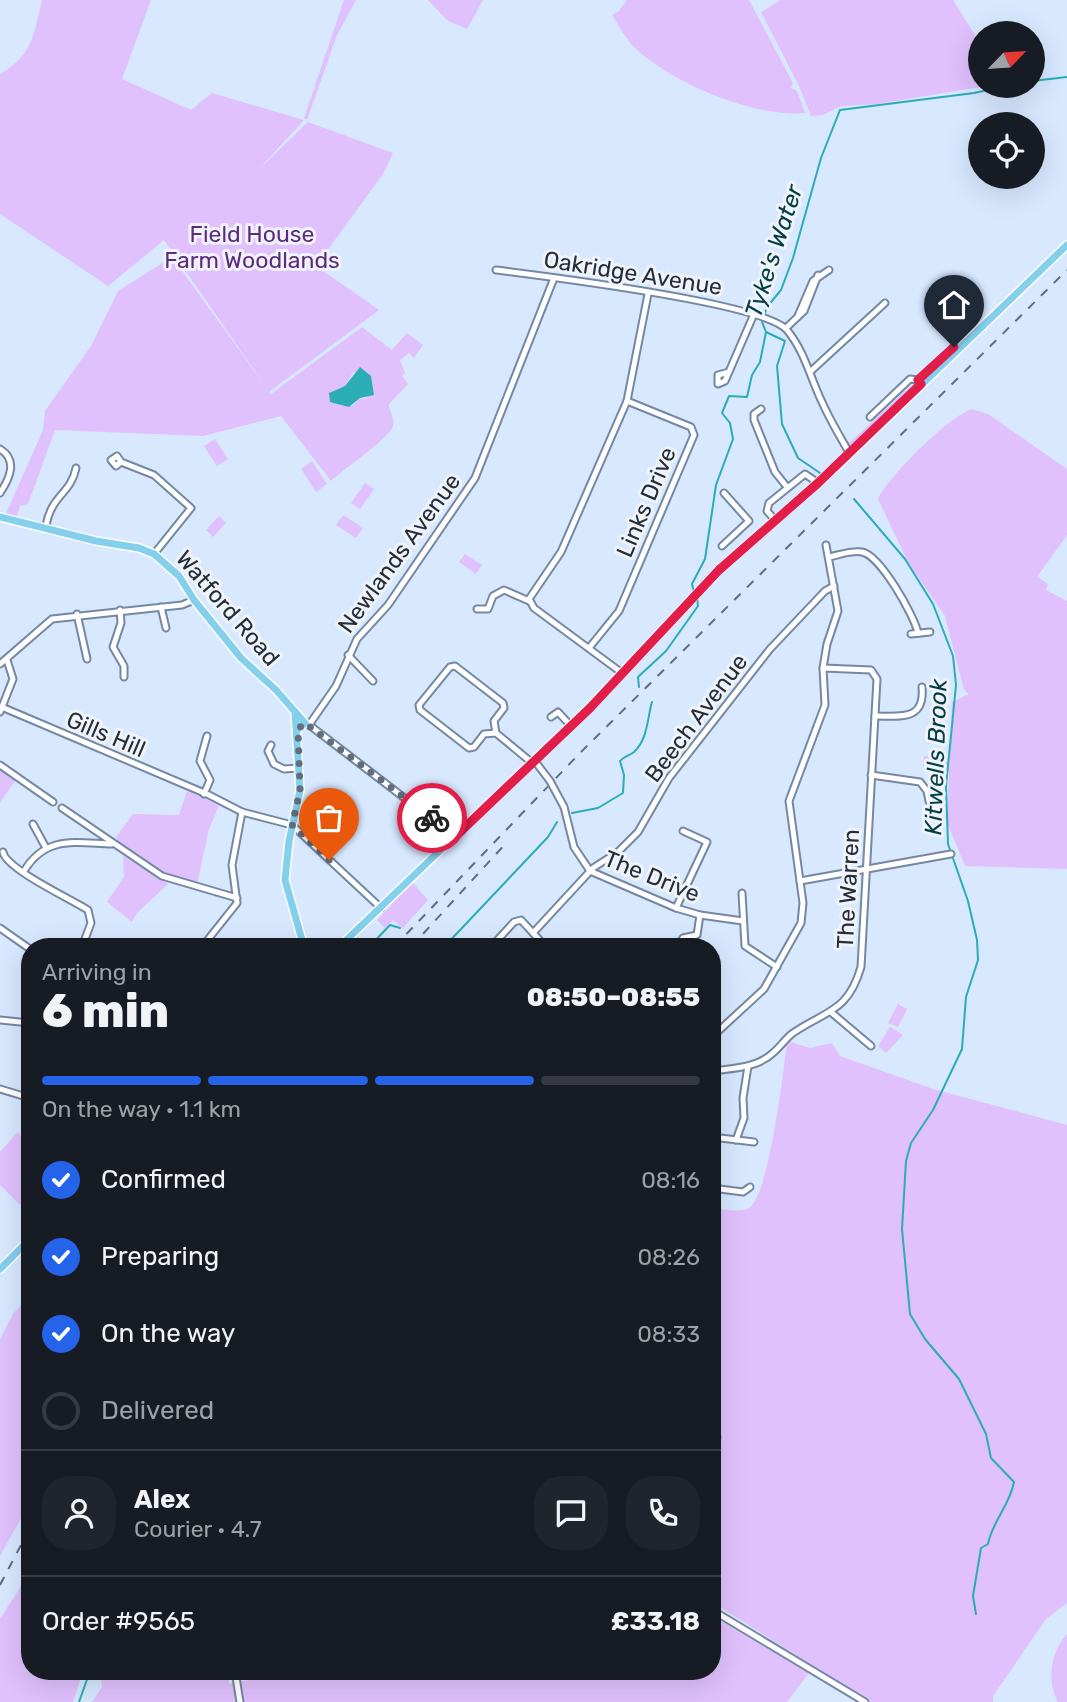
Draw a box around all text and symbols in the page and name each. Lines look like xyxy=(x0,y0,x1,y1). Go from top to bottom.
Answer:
north arrow xyxy=(968,21,1045,98)
map controls xyxy=(968,21,1045,189)
button: locate xyxy=(968,112,1045,189)
water label: Tyke's Water xyxy=(739,180,809,321)
park label: Field House Farm Woodlands xyxy=(164,220,340,274)
street label: Oakridge Avenue xyxy=(542,245,724,301)
pin xyxy=(924,275,984,347)
icon: home xyxy=(935,286,973,324)
street label: Links Drive xyxy=(610,443,682,561)
street label: Newlands Avenue xyxy=(332,468,466,638)
street label: Watford Road xyxy=(170,545,286,671)
street label: Beech Avenue xyxy=(639,648,753,788)
water label: Kitwells Brook xyxy=(919,678,953,836)
street label: Gills Hill xyxy=(62,705,150,763)
courier xyxy=(397,783,467,853)
pin xyxy=(299,788,359,860)
icon: bag xyxy=(310,799,348,837)
icon: bike xyxy=(413,799,451,837)
street label: The Warren xyxy=(831,828,865,950)
street label: The Drive xyxy=(600,844,704,908)
text: Arriving in xyxy=(42,958,152,986)
text: 08:50–08:55 xyxy=(527,982,700,1013)
text: 6 min xyxy=(42,984,169,1039)
text: On the way · 1.1 km xyxy=(42,1095,241,1123)
icon: check xyxy=(42,1161,80,1199)
text: Confirmed xyxy=(101,1164,226,1195)
text: 08:16 xyxy=(641,1166,700,1194)
icon: check xyxy=(42,1238,80,1276)
text: Preparing xyxy=(101,1241,219,1272)
text: 08:26 xyxy=(638,1243,700,1271)
icon: check xyxy=(42,1315,80,1353)
text: On the way xyxy=(101,1318,235,1349)
text: 08:33 xyxy=(637,1320,700,1348)
text: Delivered xyxy=(101,1395,214,1426)
button: person xyxy=(42,1476,116,1550)
button: chat xyxy=(534,1476,608,1550)
button: phone xyxy=(626,1476,700,1550)
text: Alex xyxy=(134,1484,190,1515)
text: Courier · 4.7 xyxy=(134,1515,261,1543)
text: Order #9565 xyxy=(42,1606,195,1637)
text: £33.18 xyxy=(611,1606,700,1637)

